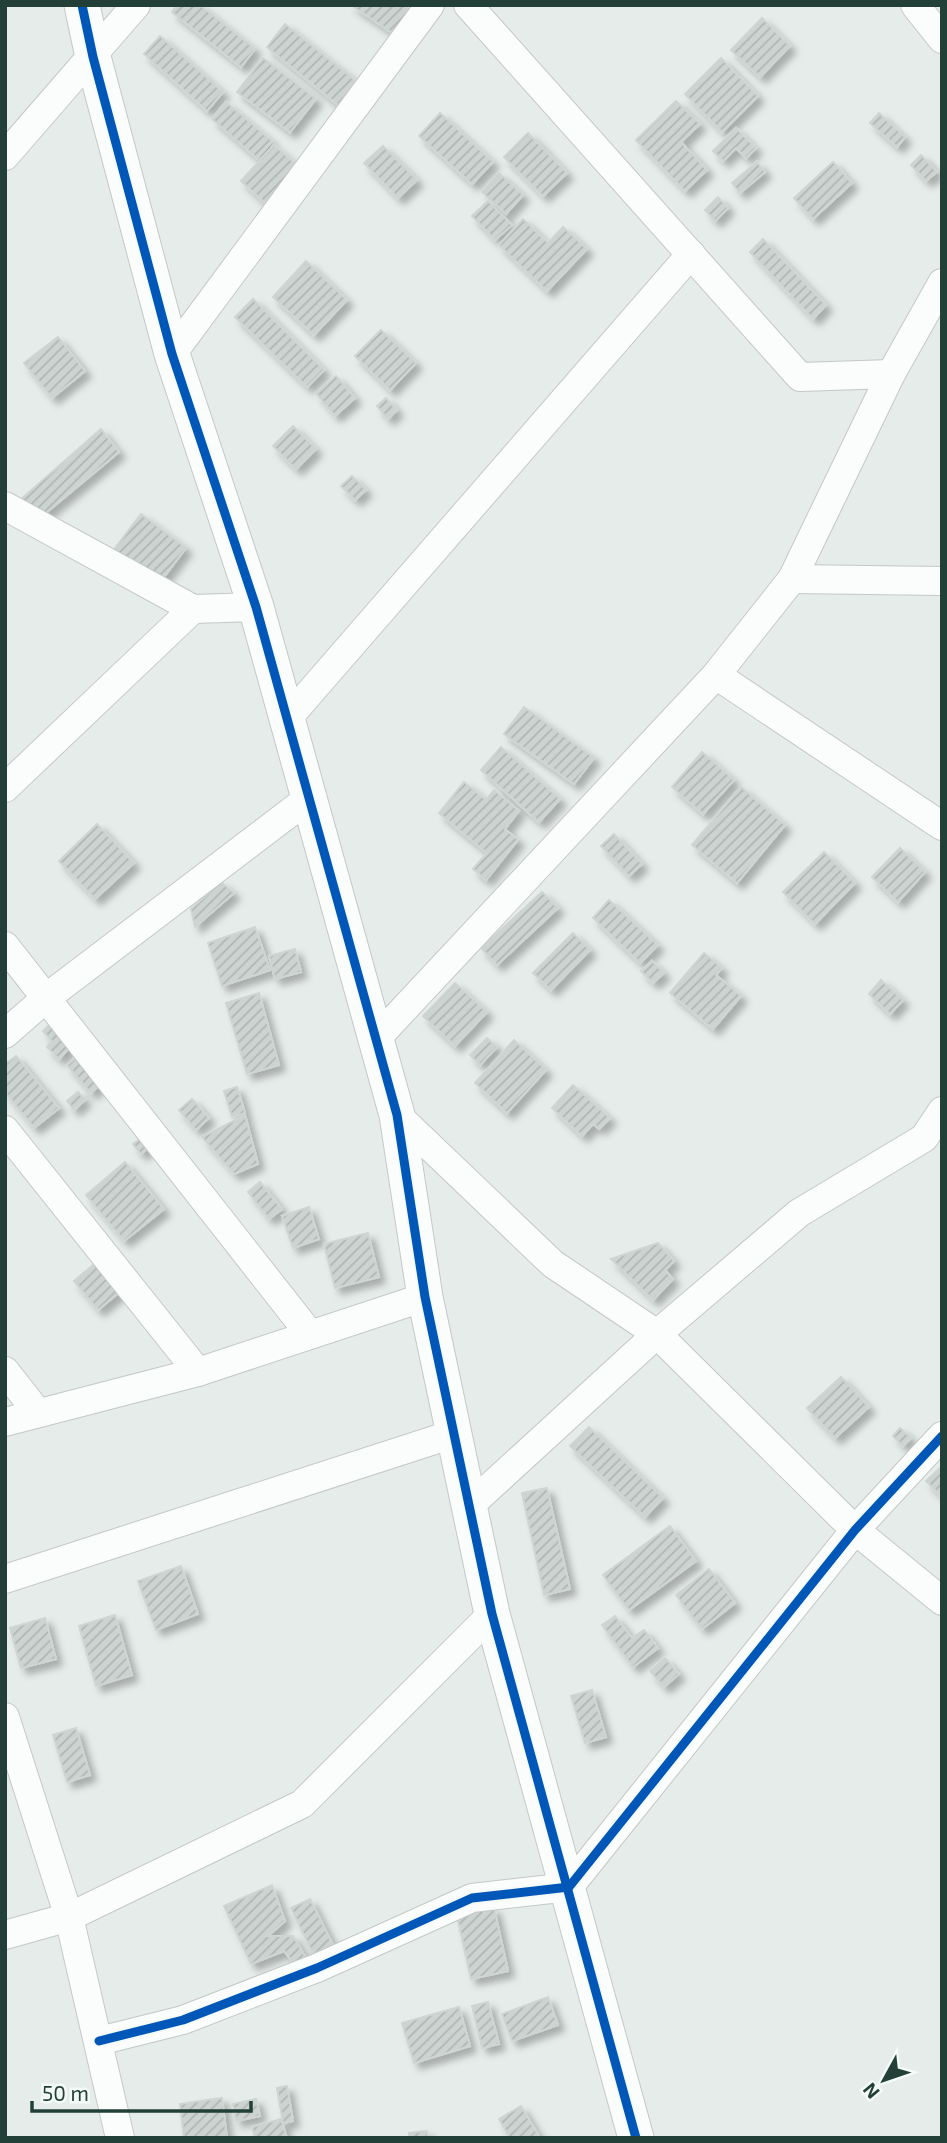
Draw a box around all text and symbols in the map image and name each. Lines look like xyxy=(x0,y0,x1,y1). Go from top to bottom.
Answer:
north arrow xyxy=(849,2045,919,2115)
scale bar xyxy=(32,2070,250,2114)
text: N xyxy=(857,2079,884,2104)
text: 50 m xyxy=(42,2080,89,2105)

